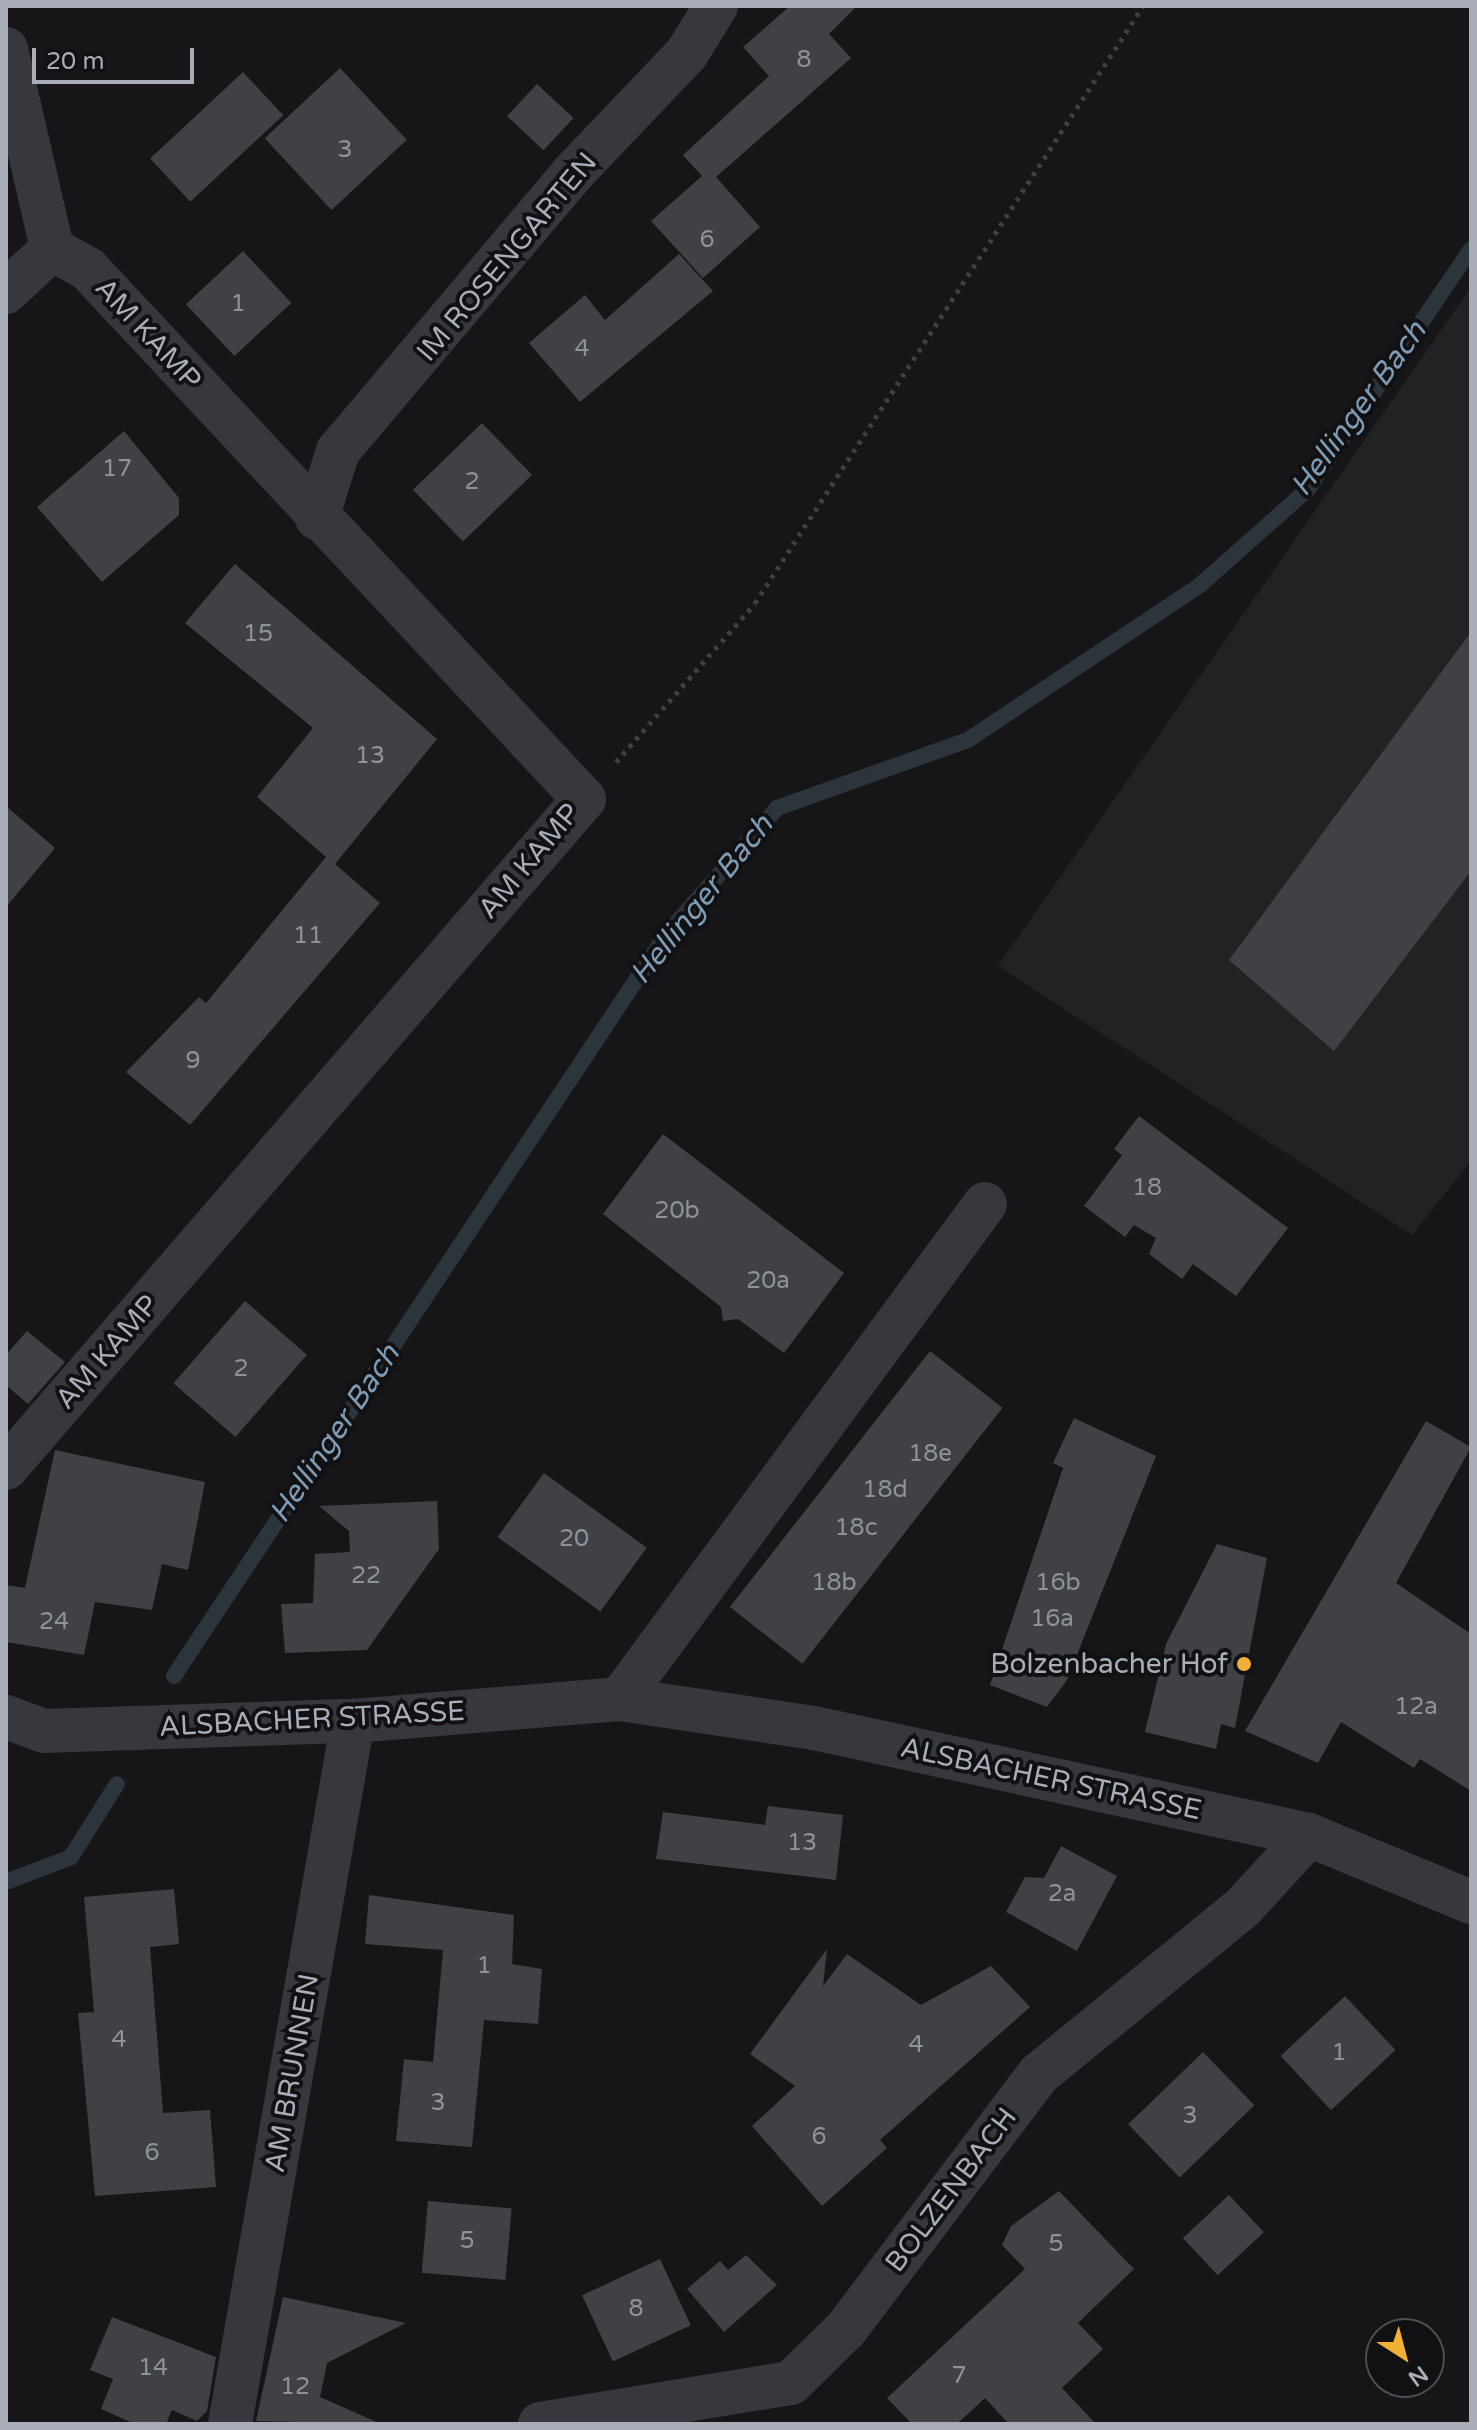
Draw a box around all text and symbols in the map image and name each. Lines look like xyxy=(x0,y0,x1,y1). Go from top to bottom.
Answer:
scale bar xyxy=(36,32,198,82)
house number: 8 xyxy=(796,46,812,74)
text: 20 m xyxy=(46,47,104,76)
house number: 3 xyxy=(337,136,353,164)
street label: IM ROSENGARTEN xyxy=(410,146,604,368)
house number: 6 xyxy=(699,226,715,254)
street label: AM KAMP xyxy=(88,271,208,397)
house number: 1 xyxy=(230,290,246,318)
water label: Hellinger Bach xyxy=(1284,315,1434,503)
house number: 4 xyxy=(574,335,590,363)
house number: 17 xyxy=(102,455,132,483)
house number: 2 xyxy=(464,468,480,496)
house number: 15 xyxy=(243,620,273,648)
house number: 13 xyxy=(355,742,385,770)
street label: AM KAMP xyxy=(471,797,587,925)
water label: Hellinger Bach xyxy=(623,808,781,992)
house number: 11 xyxy=(293,922,323,950)
house number: 9 xyxy=(185,1047,201,1075)
house number: 18 xyxy=(1132,1174,1162,1202)
house number: 20b xyxy=(654,1197,700,1225)
house number: 20a xyxy=(746,1267,790,1295)
street label: AM KAMP xyxy=(48,1288,166,1416)
water label: Hellinger Bach xyxy=(262,1338,408,1530)
house number: 2 xyxy=(233,1355,249,1383)
house number: 18e xyxy=(908,1440,952,1468)
house number: 18d xyxy=(862,1476,908,1504)
house number: 18c xyxy=(835,1514,877,1542)
house number: 20 xyxy=(559,1525,589,1553)
house number: 22 xyxy=(351,1562,381,1590)
house number: 18b xyxy=(811,1569,857,1597)
house number: 16b xyxy=(1035,1569,1081,1597)
house number: 16a xyxy=(1030,1605,1074,1633)
house number: 24 xyxy=(39,1608,69,1636)
place label: Bolzenbacher Hof xyxy=(990,1647,1228,1681)
marker: Bolzenbacher Hof xyxy=(1235,1655,1253,1673)
house number: 12a xyxy=(1394,1693,1438,1721)
street label: ALSBACHER STRASSE xyxy=(158,1694,466,1744)
street label: ALSBACHER STRASSE xyxy=(898,1731,1204,1827)
house number: 13 xyxy=(787,1829,817,1857)
house number: 2a xyxy=(1048,1880,1076,1908)
house number: 1 xyxy=(476,1952,492,1980)
street label: AM BRUNNEN xyxy=(258,1971,326,2175)
house number: 4 xyxy=(111,2026,127,2054)
house number: 4 xyxy=(908,2031,924,2059)
house number: 1 xyxy=(1331,2039,1347,2067)
house number: 3 xyxy=(430,2089,446,2117)
street label: BOLZENBACH xyxy=(878,2101,1024,2279)
house number: 3 xyxy=(1182,2102,1198,2130)
house number: 6 xyxy=(811,2123,827,2151)
house number: 6 xyxy=(144,2139,160,2167)
house number: 5 xyxy=(459,2227,475,2255)
house number: 5 xyxy=(1048,2230,1064,2258)
house number: 8 xyxy=(628,2295,644,2323)
north arrow xyxy=(1365,2318,1445,2398)
house number: 14 xyxy=(138,2354,168,2382)
text: N xyxy=(1403,2360,1433,2392)
house number: 7 xyxy=(951,2362,967,2390)
house number: 12 xyxy=(280,2373,310,2401)

